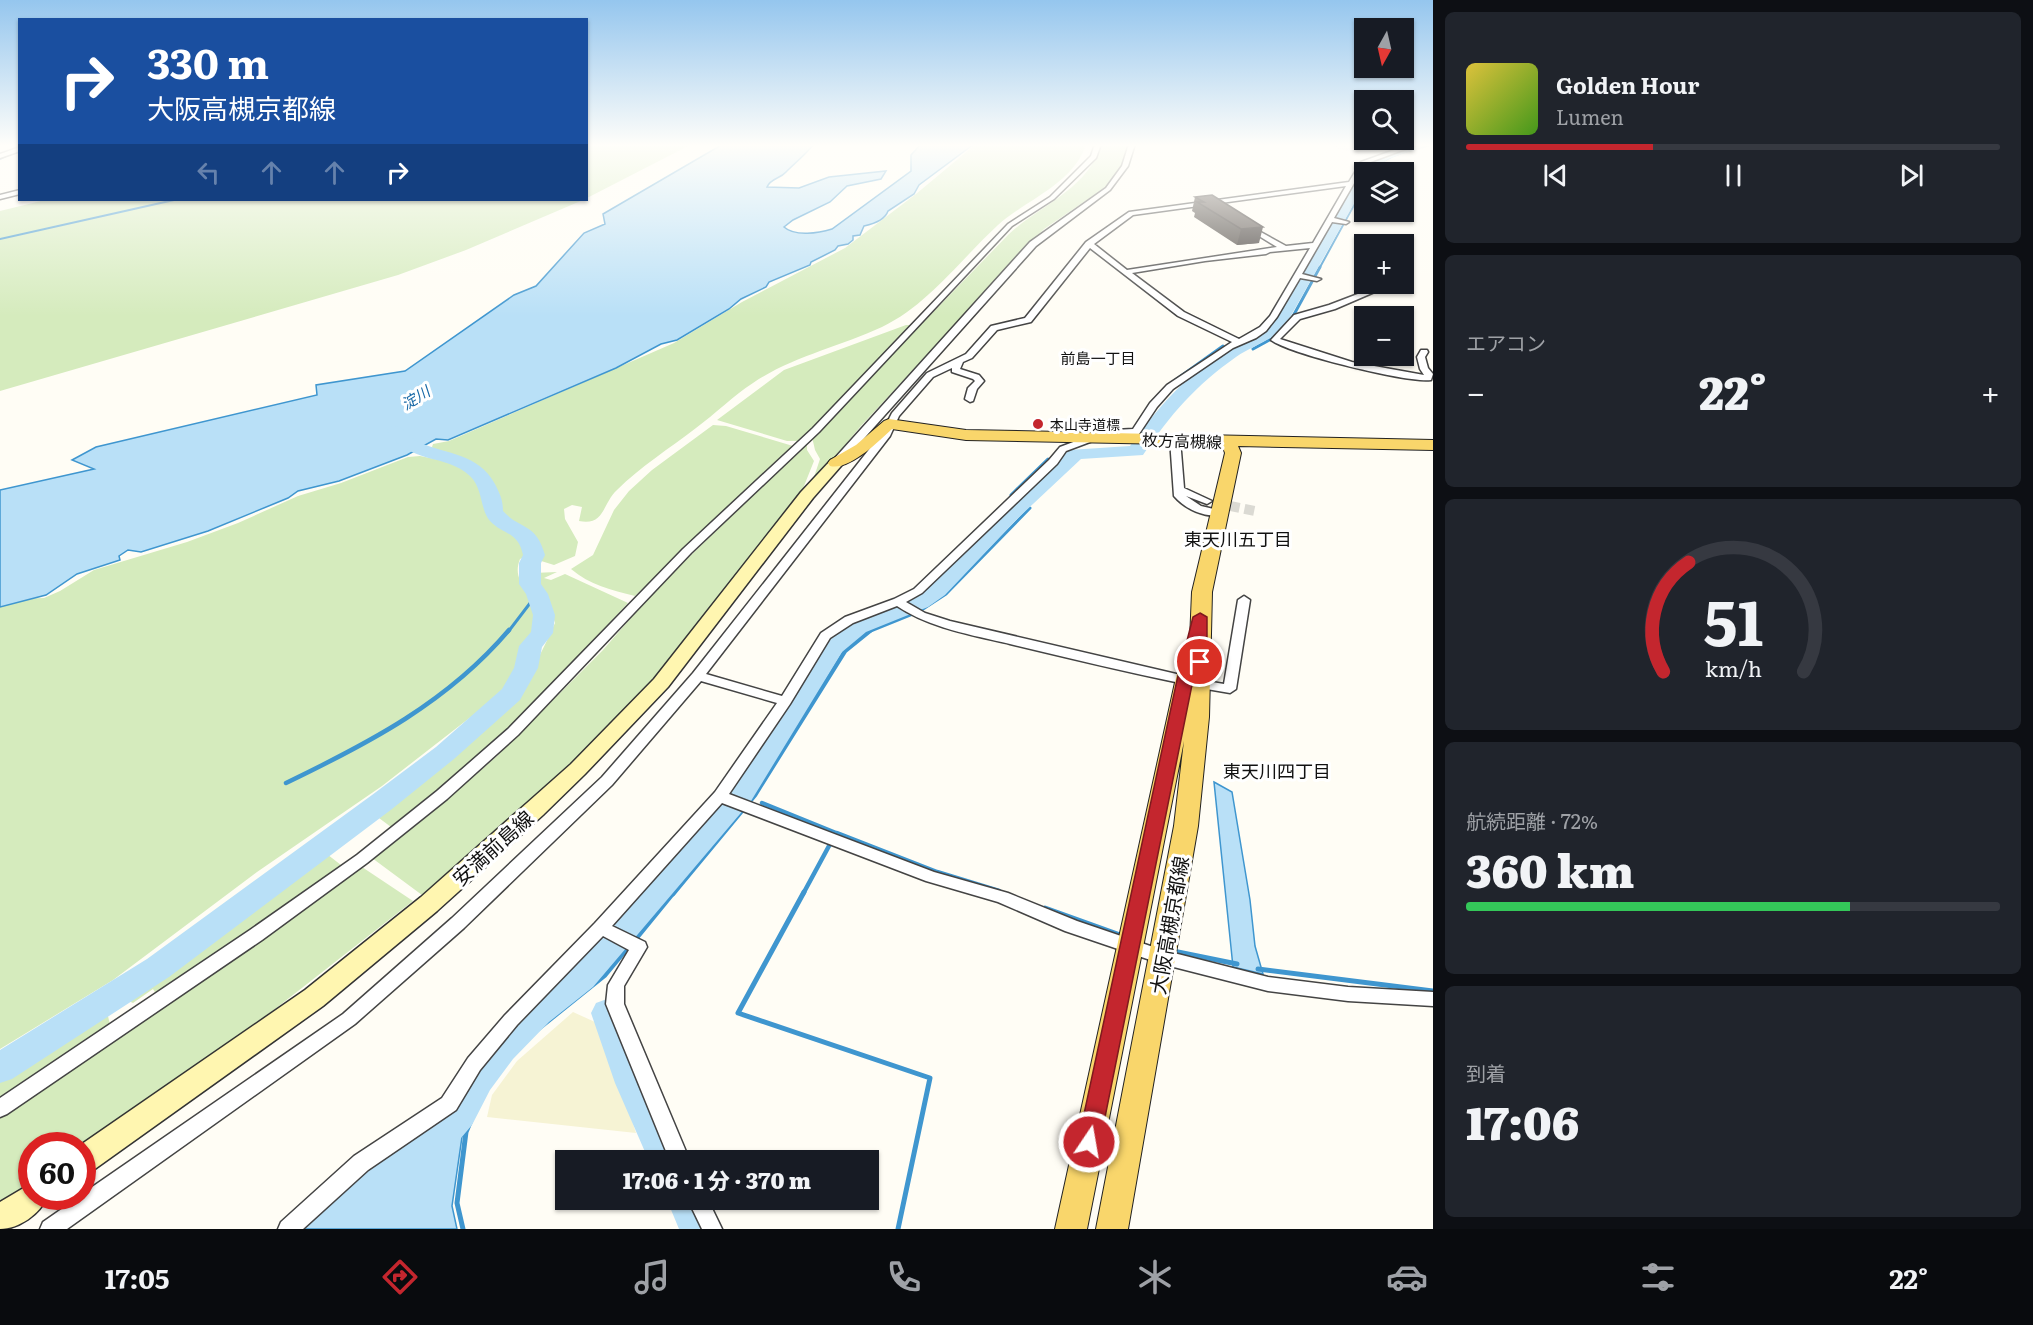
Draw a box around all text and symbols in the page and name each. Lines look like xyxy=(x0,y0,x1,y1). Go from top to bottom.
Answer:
north arrow xyxy=(1354,18,1414,78)
map controls xyxy=(1354,18,1414,366)
text: 330 m xyxy=(147,30,269,92)
icon: right xyxy=(48,42,126,120)
text: Golden Hour xyxy=(1556,68,1699,101)
text: 大阪高槻京都線 xyxy=(147,87,336,127)
button: search xyxy=(1354,90,1414,150)
text: Lumen xyxy=(1556,101,1624,131)
icon: left xyxy=(192,156,225,189)
icon: ahead xyxy=(255,156,288,189)
icon: ahead xyxy=(318,156,351,189)
icon: right xyxy=(381,156,414,189)
icon: previous xyxy=(1539,159,1572,192)
icon: pause xyxy=(1717,159,1750,192)
icon: next xyxy=(1895,159,1928,192)
button: layers xyxy=(1354,162,1414,222)
button: + xyxy=(1354,234,1414,294)
button: − xyxy=(1354,306,1414,366)
text: エアコン xyxy=(1466,327,1546,357)
district label: 前島一丁目 xyxy=(1060,346,1136,369)
text: 22° xyxy=(1699,357,1767,424)
text: − xyxy=(1466,366,1485,415)
text: + xyxy=(1981,366,2000,415)
water label: 淀川 xyxy=(396,378,436,415)
place label: 本山寺道標 xyxy=(1050,414,1120,434)
marker: 本山寺道標 xyxy=(1031,417,1045,431)
street label: 枚方高槻線 xyxy=(1142,427,1222,453)
district label: 東天川五丁目 xyxy=(1184,525,1292,552)
text: 51 xyxy=(1703,573,1763,665)
pin xyxy=(1174,636,1225,687)
icon: arrive xyxy=(1183,645,1216,678)
text: km/h xyxy=(1704,652,1762,684)
district label: 東天川四丁目 xyxy=(1223,757,1331,784)
street label: 安満前島線 xyxy=(445,802,539,892)
text: 航続距離 · 72% xyxy=(1466,805,1598,835)
text: 360 km xyxy=(1466,835,1634,902)
street label: 大阪高槻京都線 xyxy=(1141,853,1195,997)
text: 到着 xyxy=(1466,1057,1506,1087)
text: 17:06 xyxy=(1466,1087,1579,1154)
position arrow xyxy=(1057,1110,1121,1174)
speed limit sign: 60 xyxy=(18,1132,96,1210)
text: 17:06 · 1 分 · 370 m xyxy=(623,1163,811,1196)
icon: directions xyxy=(379,1256,421,1298)
icon: music xyxy=(631,1256,673,1298)
icon: phone xyxy=(883,1256,925,1298)
icon: climate xyxy=(1134,1256,1176,1298)
icon: car xyxy=(1386,1256,1428,1298)
icon: filters xyxy=(1637,1256,1679,1298)
text: 17:05 xyxy=(105,1257,170,1297)
text: 22° xyxy=(1889,1257,1928,1297)

